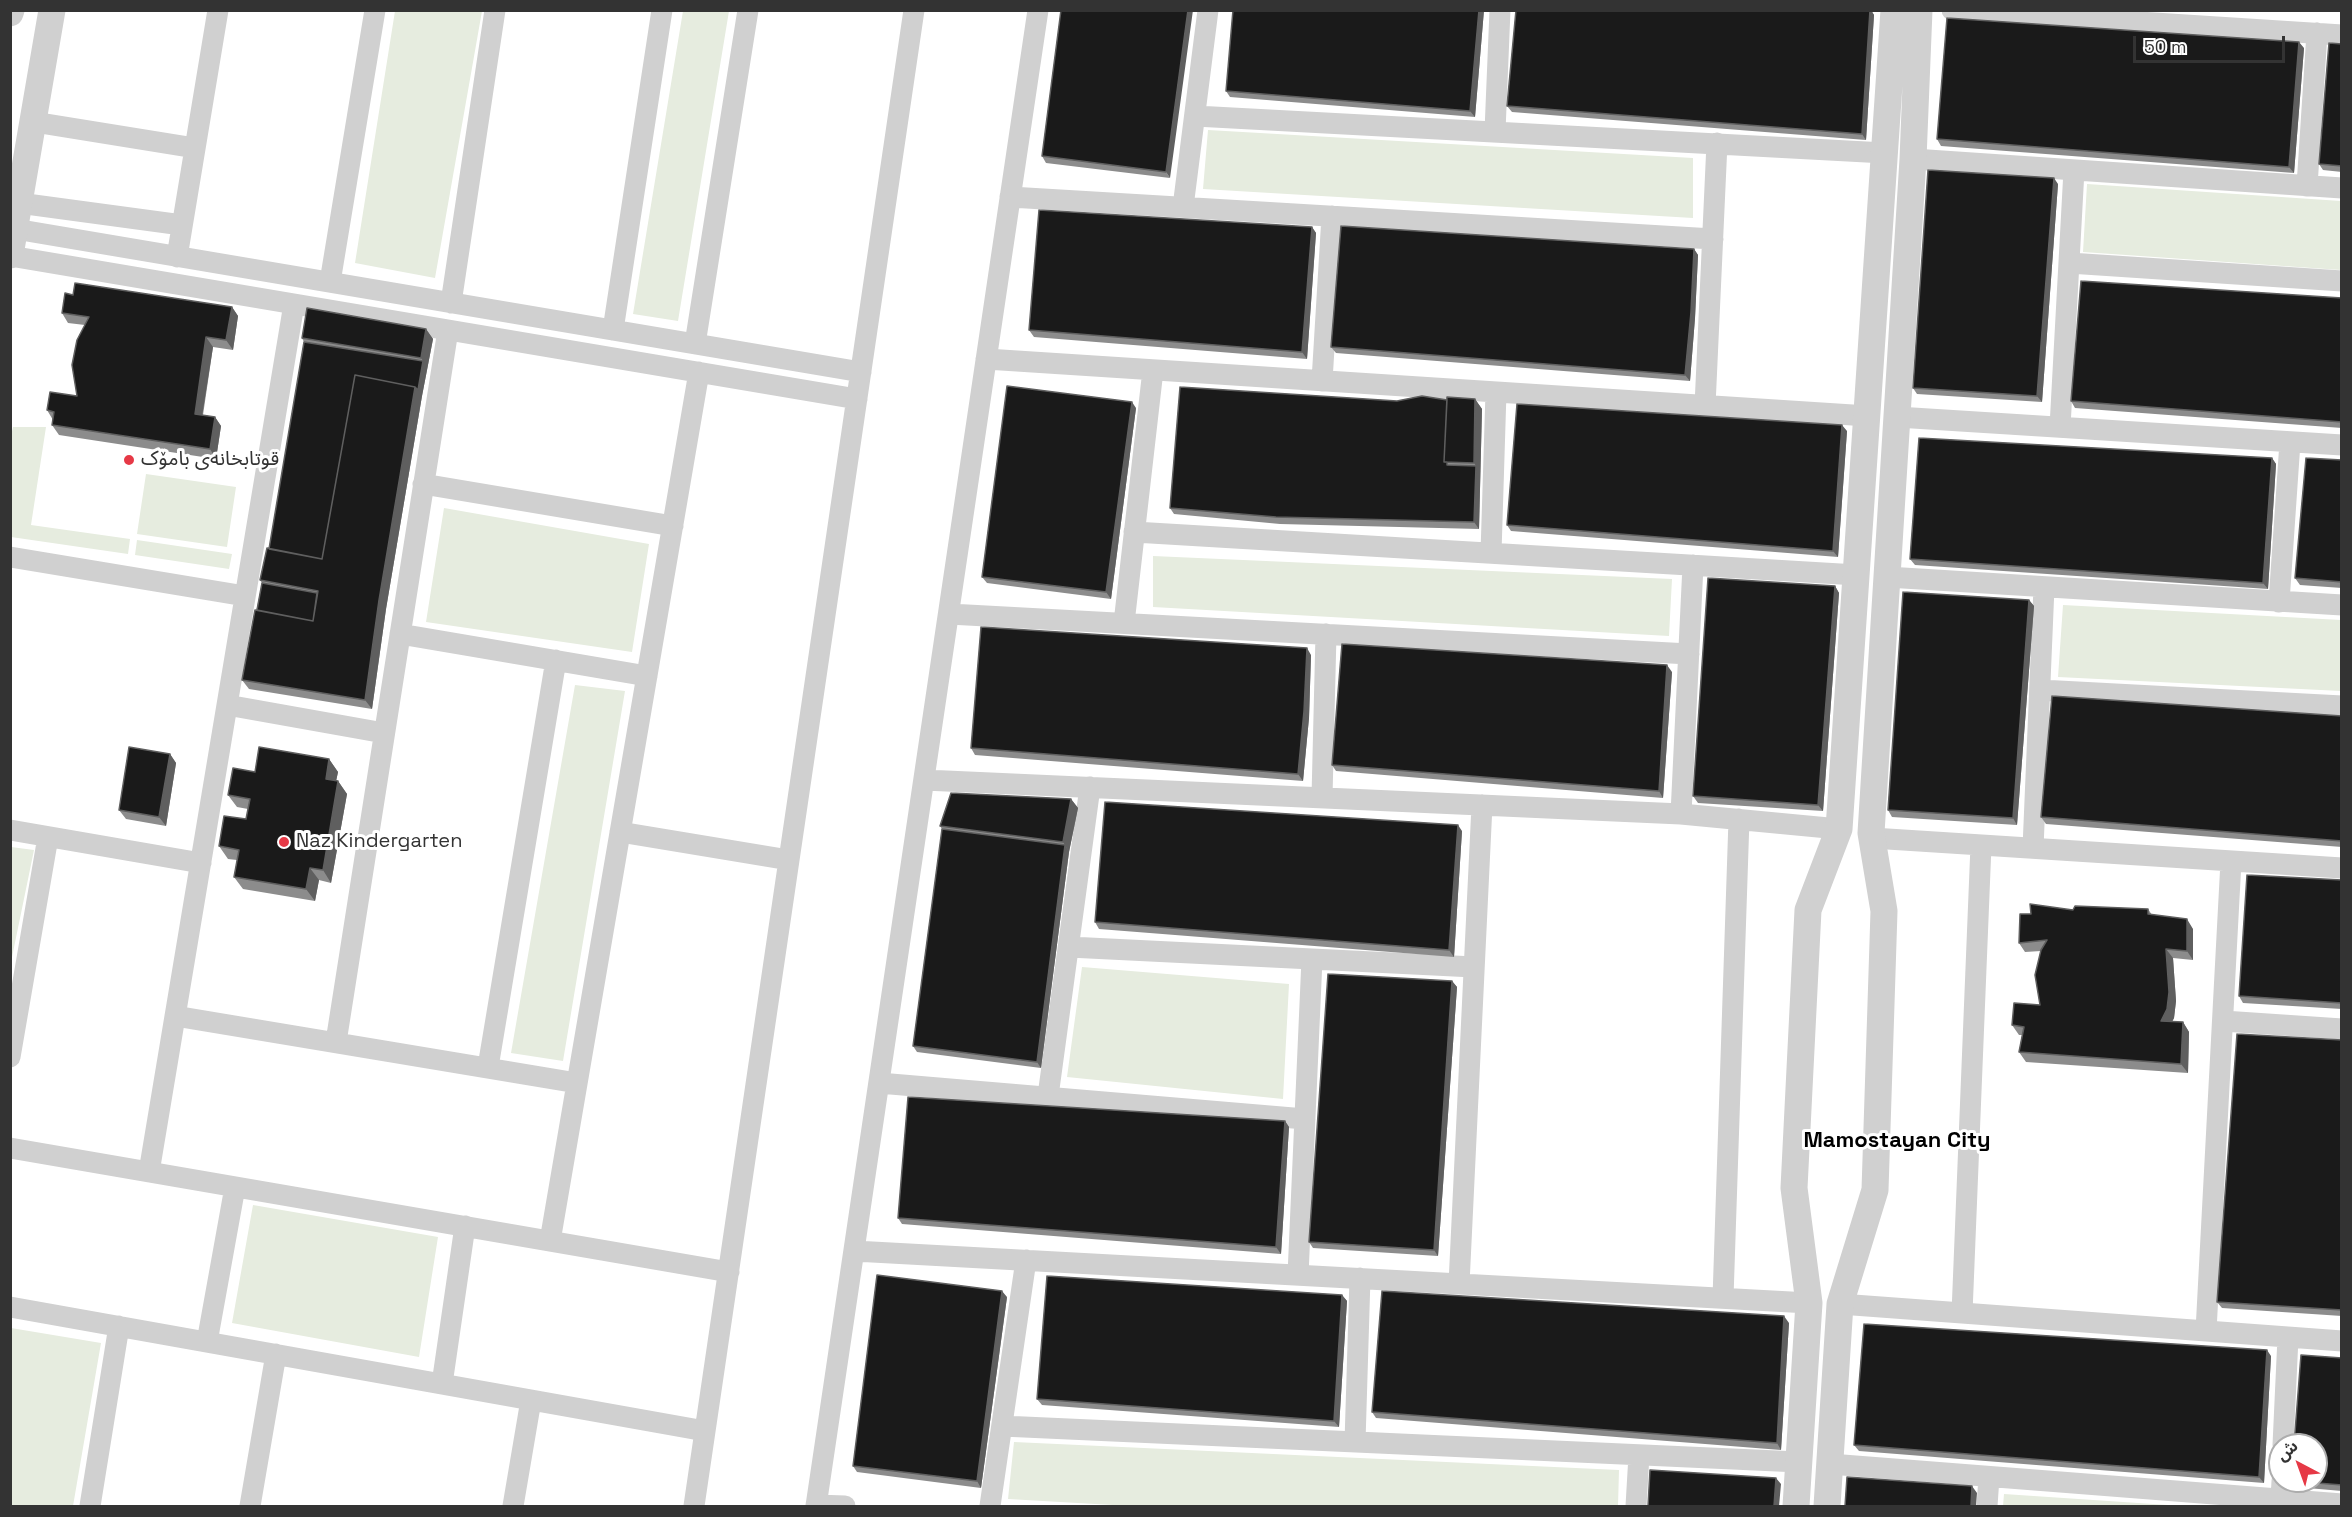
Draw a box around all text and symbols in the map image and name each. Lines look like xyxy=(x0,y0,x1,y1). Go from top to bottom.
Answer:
scale bar xyxy=(2136,24,2288,62)
text: 50 m xyxy=(2144,35,2186,58)
place label: قوتابخانەی بامۆک xyxy=(141,448,279,472)
marker: قوتابخانەی بامۆک xyxy=(122,453,136,467)
place label: Naz Kindergarten xyxy=(296,830,462,854)
marker: Naz Kindergarten xyxy=(277,835,291,849)
district label: Mamostayan City xyxy=(1803,1128,1991,1154)
north arrow xyxy=(2268,1433,2328,1493)
text: ش xyxy=(2272,1435,2302,1466)

